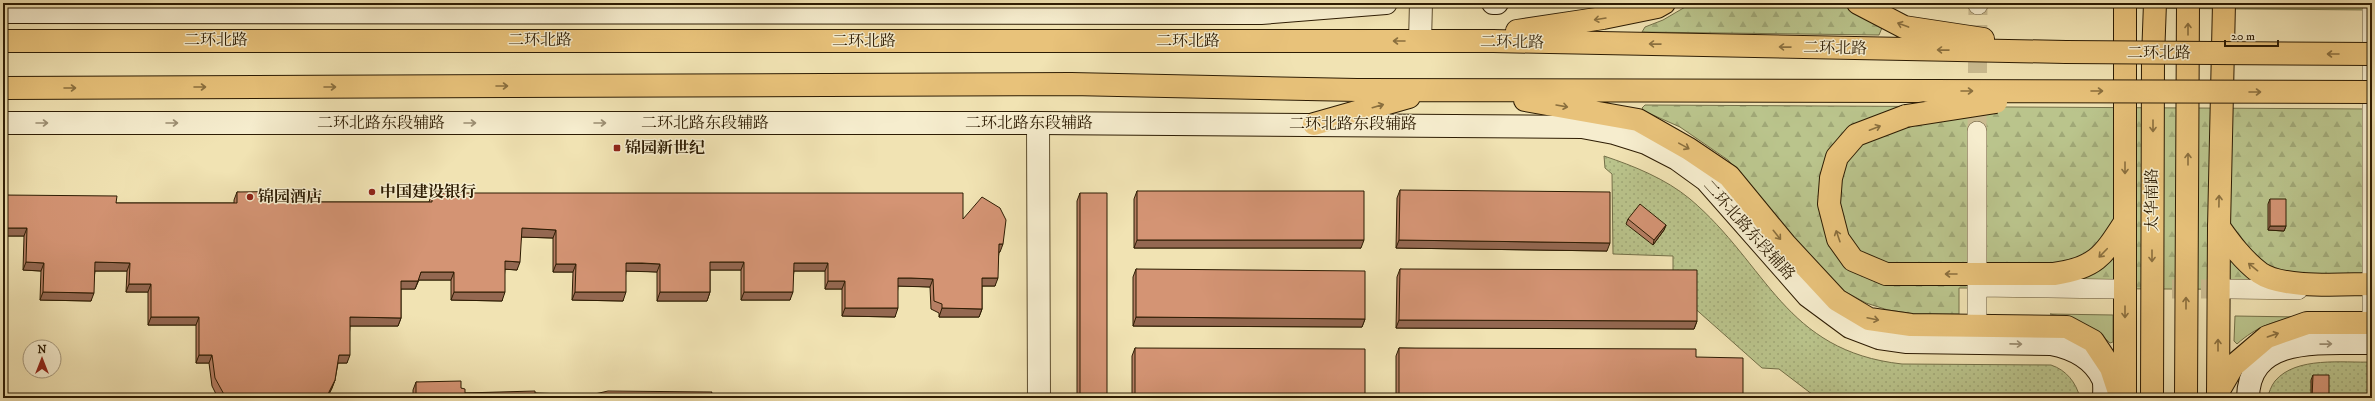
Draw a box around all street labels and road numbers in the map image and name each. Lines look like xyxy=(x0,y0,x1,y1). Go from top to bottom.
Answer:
street label: 二环北路 xyxy=(184,30,248,50)
street label: 二环北路 xyxy=(508,30,572,50)
street label: 二环北路 xyxy=(832,31,896,51)
street label: 二环北路 xyxy=(1156,31,1220,51)
street label: 二环北路 xyxy=(1480,31,1544,53)
street label: 二环北路 xyxy=(1803,37,1867,59)
street label: 二环北路 xyxy=(2127,43,2191,63)
street label: 二环北路东段辅路 xyxy=(317,113,445,133)
street label: 二环北路东段辅路 xyxy=(641,113,769,133)
street label: 二环北路东段辅路 xyxy=(965,113,1093,133)
street label: 二环北路东段辅路 xyxy=(1289,114,1417,134)
street label: 太华南路 xyxy=(2142,168,2162,232)
street label: 二环北路东段辅路 xyxy=(1699,176,1799,284)

